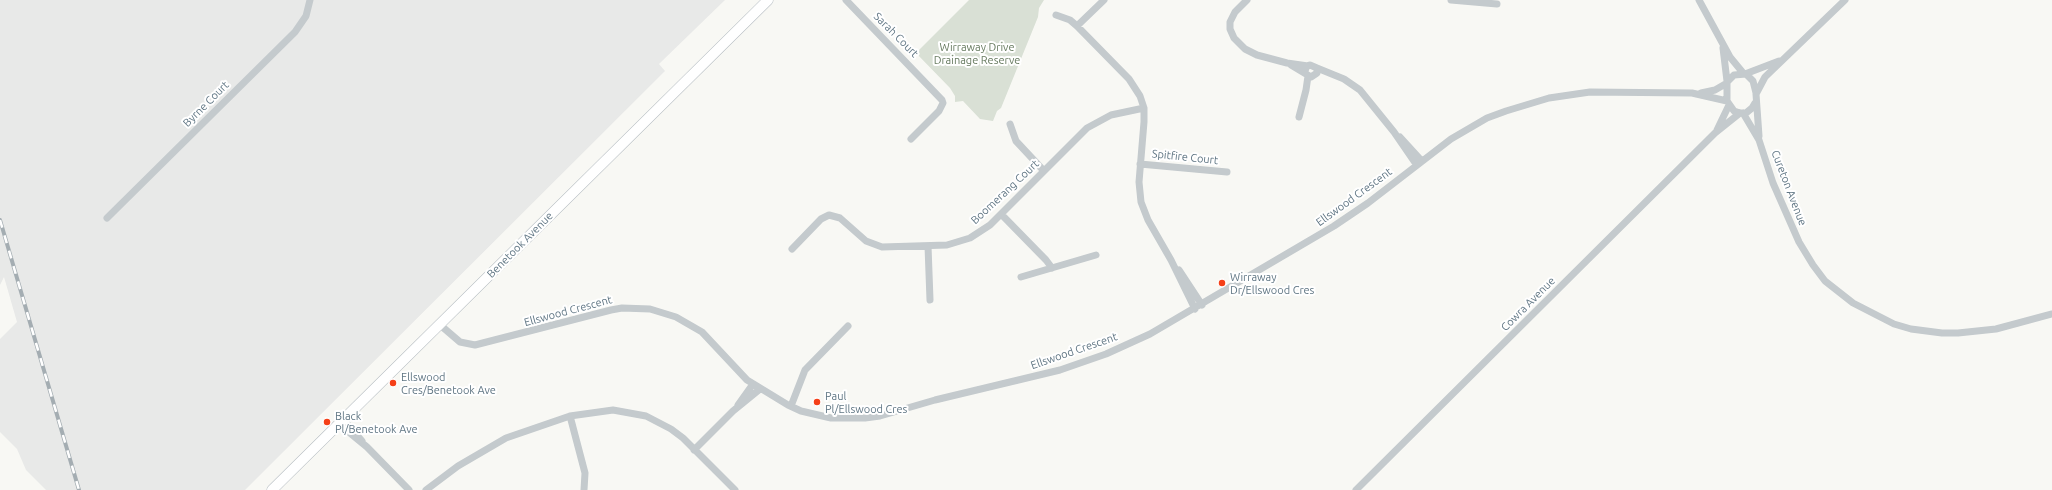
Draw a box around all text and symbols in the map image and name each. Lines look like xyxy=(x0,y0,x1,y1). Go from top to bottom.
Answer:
street label: Sarah Court xyxy=(871,10,921,60)
park label: Wirraway Drive Drainage Reserve xyxy=(934,40,1020,66)
street label: Byrne Court xyxy=(180,78,232,130)
street label: Spitfire Court xyxy=(1151,147,1219,167)
street label: Cureton Avenue xyxy=(1769,148,1809,228)
street label: Boomerang Court xyxy=(968,157,1042,227)
street label: Ellswood Crescent xyxy=(1313,165,1395,229)
street label: Benetook Avenue xyxy=(484,209,556,281)
place label: Wirraway Dr/Ellswood Cres xyxy=(1230,270,1314,296)
street label: Cowra Avenue xyxy=(1498,274,1558,334)
marker: Wirraway Dr/Ellswood Cres xyxy=(1217,278,1227,288)
street label: Ellswood Crescent xyxy=(523,293,613,329)
street label: Ellswood Crescent xyxy=(1029,330,1119,372)
place label: Ellswood Cres/Benetook Ave xyxy=(401,370,496,396)
marker: Ellswood Cres/Benetook Ave xyxy=(388,378,398,388)
place label: Paul Pl/Ellswood Cres xyxy=(825,389,907,415)
marker: Paul Pl/Ellswood Cres xyxy=(812,397,822,407)
place label: Black Pl/Benetook Ave xyxy=(335,409,418,435)
marker: Black Pl/Benetook Ave xyxy=(322,417,332,427)

